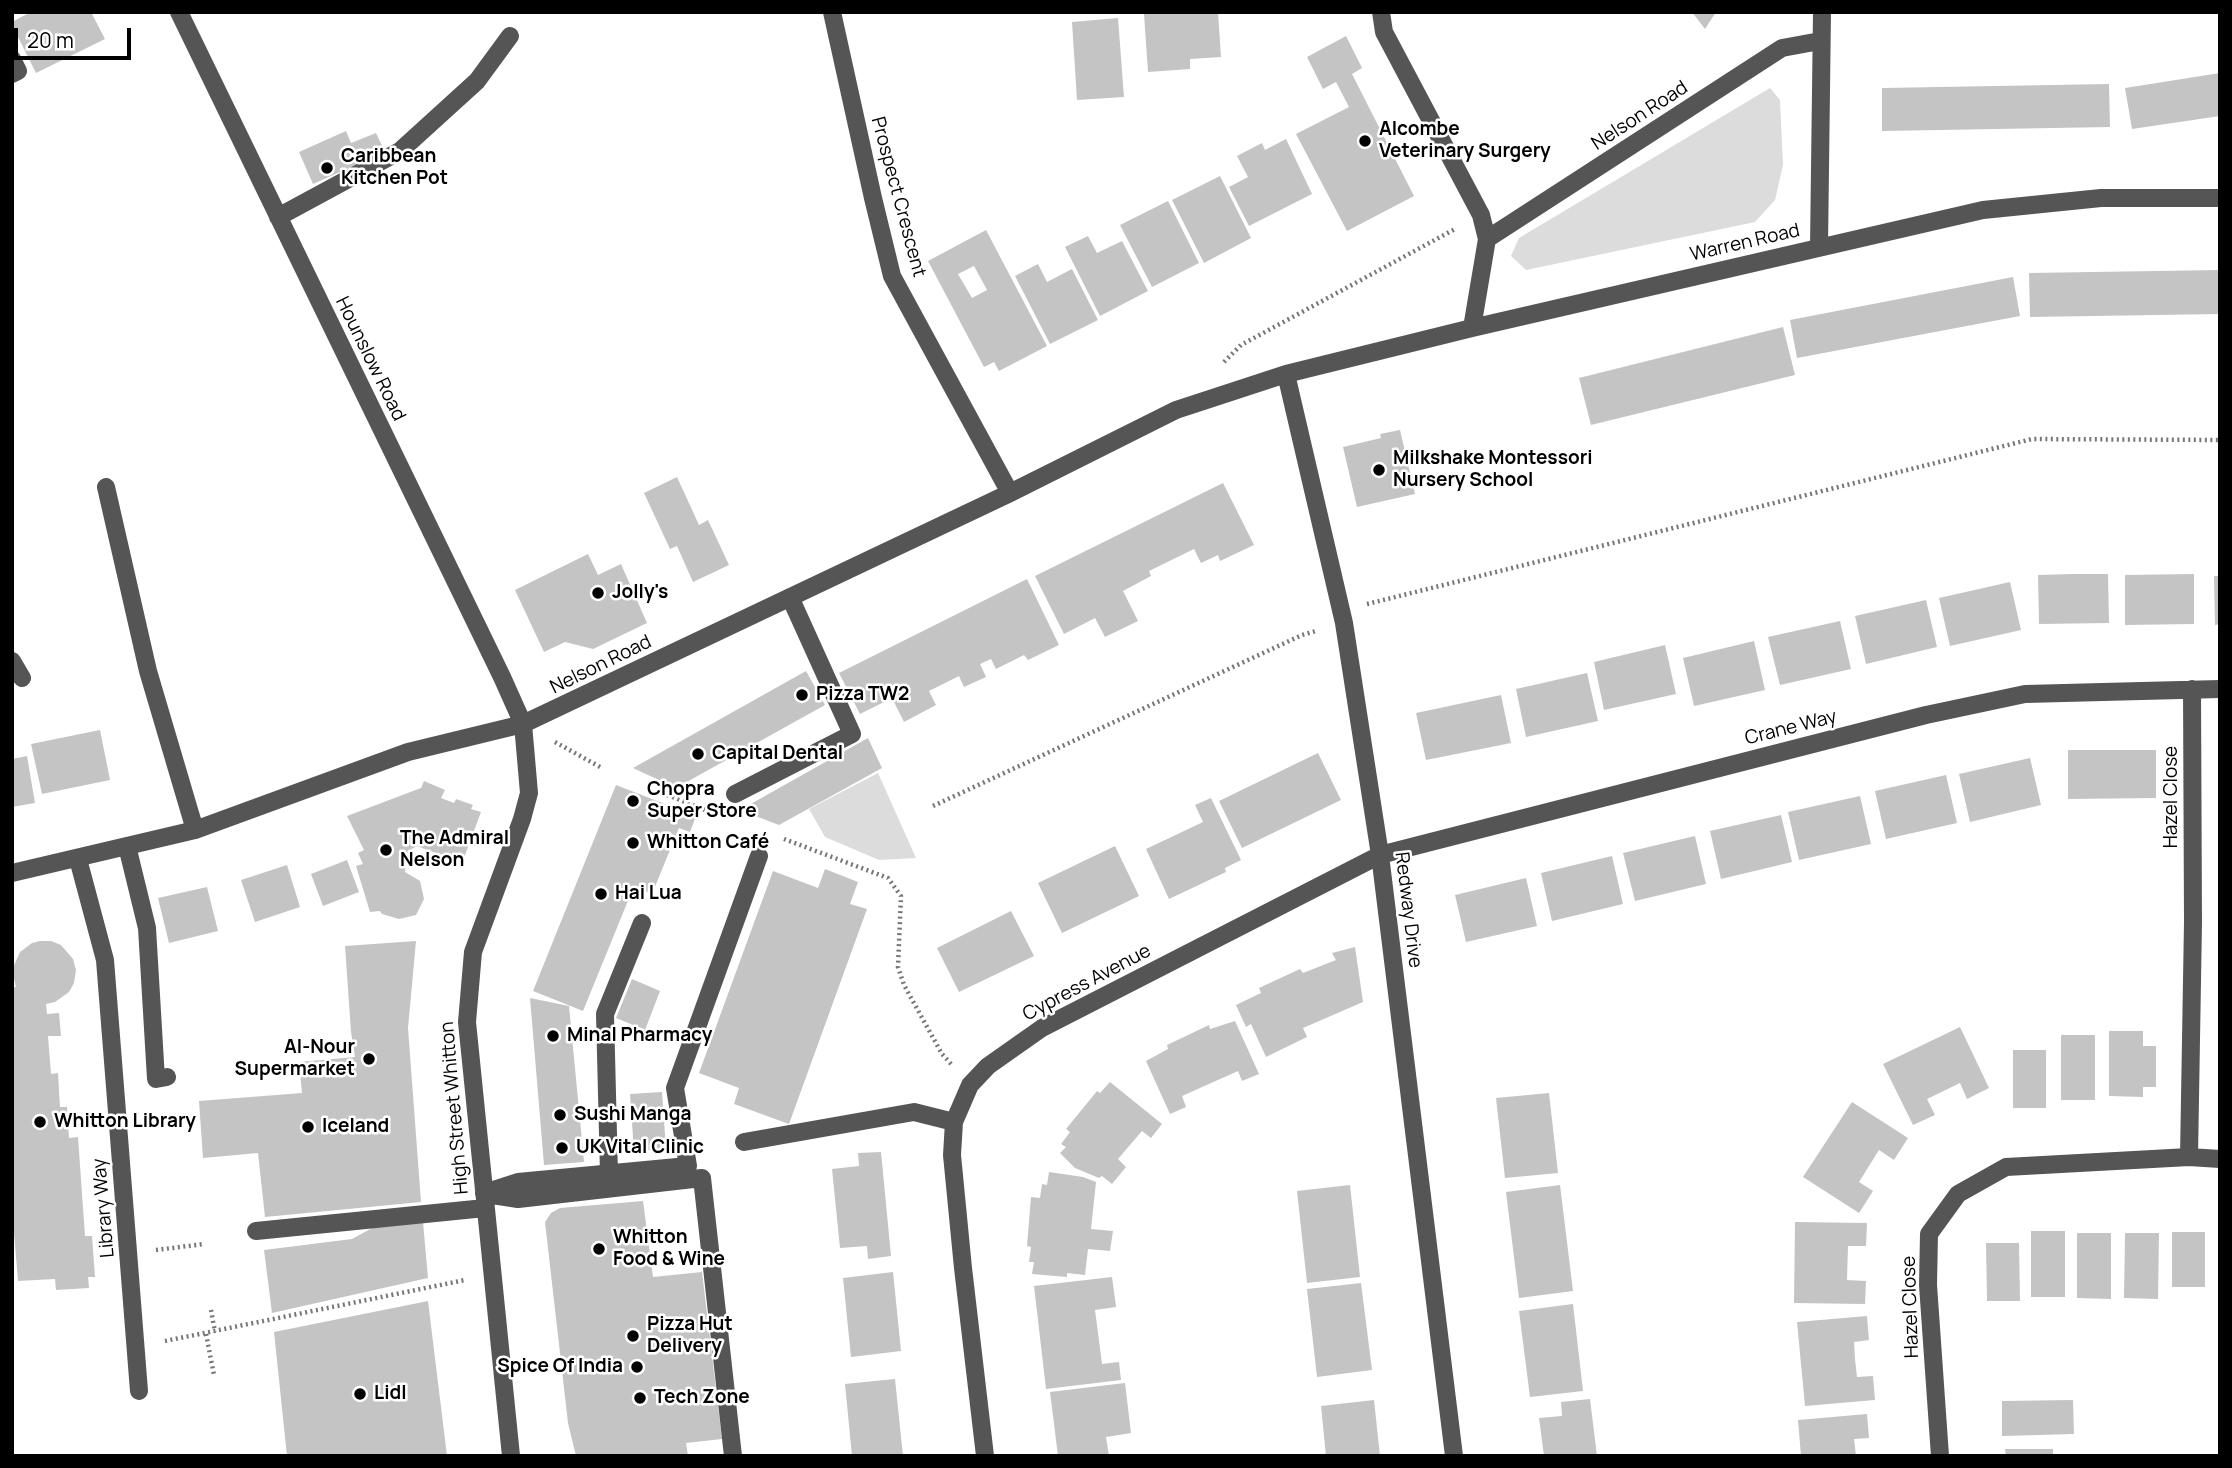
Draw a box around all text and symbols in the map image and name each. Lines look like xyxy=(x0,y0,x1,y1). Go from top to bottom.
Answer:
scale bar xyxy=(18,14,135,58)
text: 20 m xyxy=(27,26,74,54)
street label: Nelson Road xyxy=(1588,77,1692,155)
street label: Prospect Crescent xyxy=(866,114,930,280)
place label: Alcombe Veterinary Surgery xyxy=(1379,119,1551,163)
marker: Alcombe Veterinary Surgery xyxy=(1357,133,1373,149)
place label: Caribbean Kitchen Pot xyxy=(341,146,448,190)
marker: Caribbean Kitchen Pot xyxy=(319,160,335,176)
street label: Warren Road xyxy=(1688,219,1802,267)
street label: Hounslow Road xyxy=(330,293,410,425)
place label: Milkshake Montessori Nursery School xyxy=(1393,448,1593,492)
marker: Milkshake Montessori Nursery School xyxy=(1371,462,1387,478)
place label: Jolly's xyxy=(612,582,668,604)
marker: Jolly's xyxy=(590,585,606,601)
street label: Nelson Road xyxy=(547,631,655,699)
place label: Pizza TW2 xyxy=(816,684,909,706)
marker: Pizza TW2 xyxy=(794,687,810,703)
street label: Crane Way xyxy=(1743,706,1839,750)
place label: Capital Dental xyxy=(712,743,843,765)
marker: Capital Dental xyxy=(690,746,706,762)
street label: Hazel Close xyxy=(2161,746,2183,848)
place label: Chopra Super Store xyxy=(647,779,757,823)
marker: Chopra Super Store xyxy=(625,793,641,809)
place label: The Admiral Nelson xyxy=(400,828,509,872)
place label: Whitton Café xyxy=(647,832,769,854)
marker: Whitton Café xyxy=(625,835,641,851)
marker: The Admiral Nelson xyxy=(378,842,394,858)
street label: Redway Drive xyxy=(1390,851,1426,969)
place label: Hai Lua xyxy=(615,883,682,905)
marker: Hai Lua xyxy=(593,886,609,902)
street label: Cypress Avenue xyxy=(1019,940,1155,1026)
street label: High Street Whitton xyxy=(436,1021,474,1195)
place label: Minal Pharmacy xyxy=(567,1025,712,1047)
marker: Minal Pharmacy xyxy=(545,1028,561,1044)
place label: Al-Nour Supermarket xyxy=(235,1037,355,1081)
marker: Al-Nour Supermarket xyxy=(361,1051,377,1067)
place label: Sushi Manga xyxy=(574,1104,691,1126)
marker: Sushi Manga xyxy=(552,1107,568,1123)
place label: Whitton Library xyxy=(54,1111,196,1133)
marker: Whitton Library xyxy=(32,1114,48,1130)
place label: Iceland xyxy=(322,1116,389,1138)
marker: Iceland xyxy=(300,1119,316,1135)
place label: UK Vital Clinic xyxy=(576,1137,704,1159)
marker: UK Vital Clinic xyxy=(554,1140,570,1156)
street label: Library Way xyxy=(88,1157,120,1259)
place label: Whitton Food & Wine xyxy=(613,1227,725,1271)
marker: Whitton Food & Wine xyxy=(591,1241,607,1257)
street label: Hazel Close xyxy=(1898,1255,1924,1359)
place label: Pizza Hut Delivery xyxy=(647,1314,733,1358)
marker: Pizza Hut Delivery xyxy=(625,1328,641,1344)
place label: Spice Of India xyxy=(497,1356,623,1378)
marker: Spice Of India xyxy=(629,1359,645,1375)
place label: Lidl xyxy=(374,1383,407,1405)
marker: Lidl xyxy=(352,1386,368,1402)
place label: Tech Zone xyxy=(654,1387,750,1409)
marker: Tech Zone xyxy=(632,1390,648,1406)

